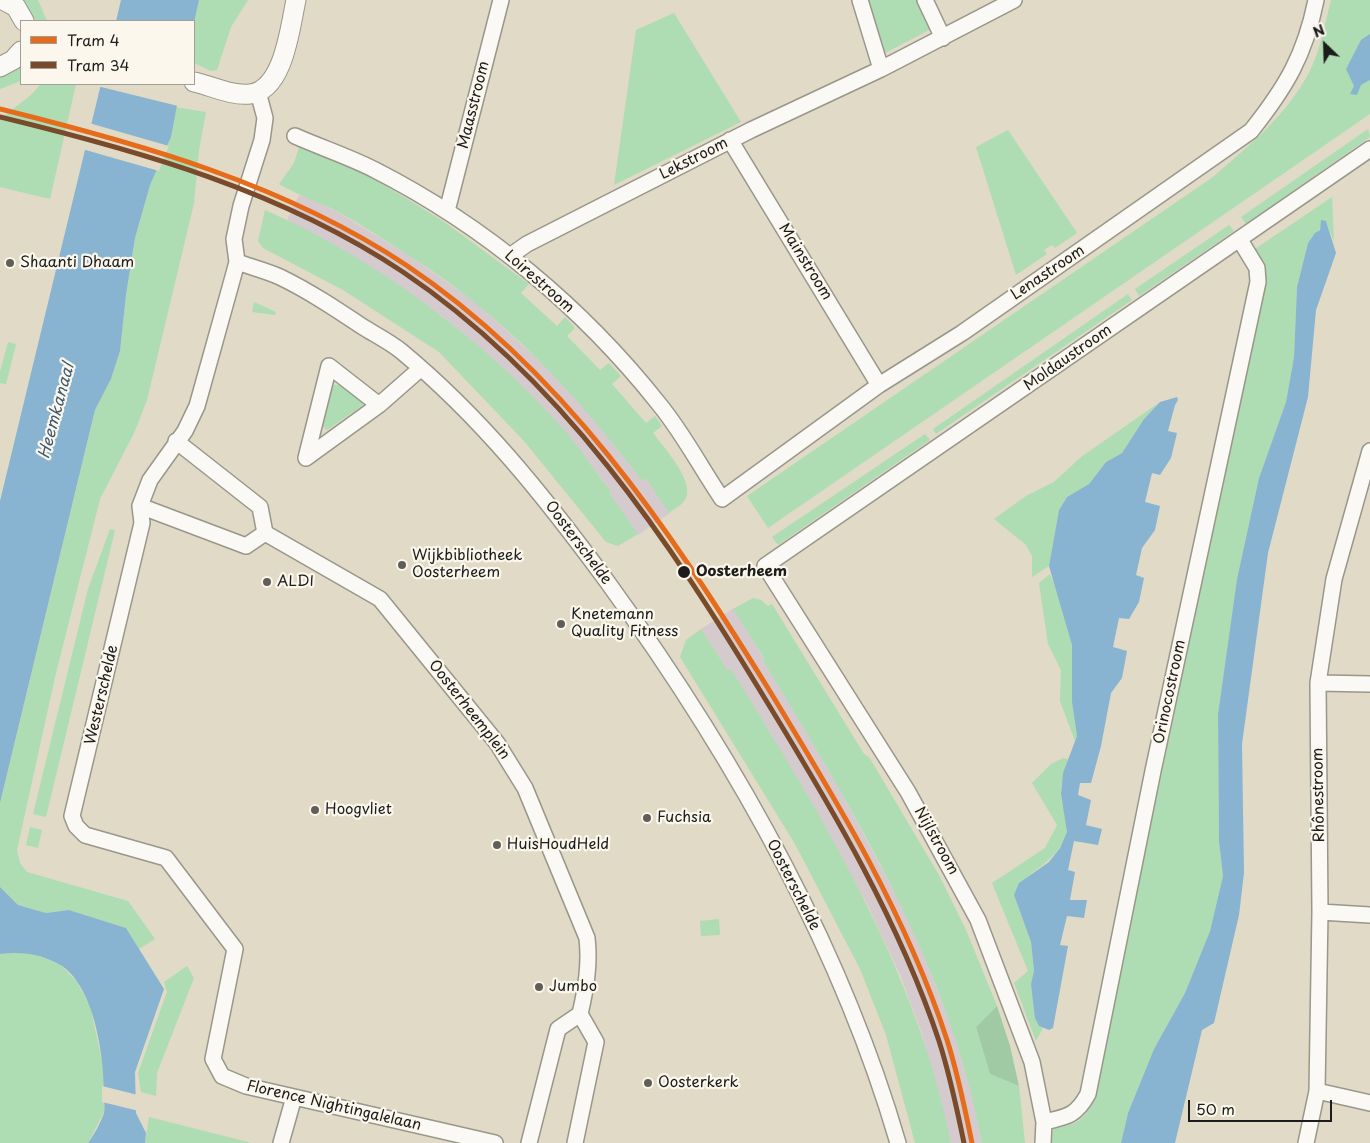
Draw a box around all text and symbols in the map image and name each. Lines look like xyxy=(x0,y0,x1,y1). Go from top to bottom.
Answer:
text: N xyxy=(1309,19,1328,43)
legend xyxy=(20,20,195,85)
north arrow xyxy=(1300,20,1350,70)
text: Tram 4 xyxy=(67,28,120,51)
text: Tram 34 xyxy=(67,53,130,76)
street label: Maasstroom xyxy=(454,59,494,151)
street label: Lekstroom xyxy=(657,134,731,184)
street label: Mainstroom xyxy=(774,220,836,304)
street label: Lenastroom xyxy=(1008,242,1088,304)
street label: Loirestroom xyxy=(501,247,577,317)
place label: Shaanti Dhaam xyxy=(20,254,134,272)
marker: Shaanti Dhaam xyxy=(4,257,16,269)
street label: Moldaustroom xyxy=(1021,321,1115,395)
water label: Heemkanaal xyxy=(35,361,79,461)
street label: Oosterschelde xyxy=(541,498,615,588)
place label: Wijkbibliotheek Oosterheem xyxy=(412,547,522,582)
marker: Wijkbibliotheek Oosterheem xyxy=(396,559,408,571)
place label: Oosterheem xyxy=(696,563,787,581)
marker: Oosterheem xyxy=(676,564,692,580)
place label: ALDI xyxy=(277,573,314,591)
marker: ALDI xyxy=(261,576,273,588)
place label: Knetemann Quality Fitness xyxy=(571,606,678,641)
marker: Knetemann Quality Fitness xyxy=(555,618,567,630)
street label: Orinocostroom xyxy=(1150,638,1190,746)
street label: Westerschelde xyxy=(82,643,122,747)
street label: Oosterheemplein xyxy=(425,657,513,763)
street label: Rhônestroom xyxy=(1309,748,1329,842)
place label: Hoogvliet xyxy=(325,801,392,819)
marker: Hoogvliet xyxy=(309,804,321,816)
street label: Nijlstroom xyxy=(910,804,962,878)
place label: Fuchsia xyxy=(657,809,711,827)
marker: Fuchsia xyxy=(641,812,653,824)
place label: HuisHoudHeld xyxy=(507,836,609,854)
street label: Oosterschelde xyxy=(762,836,824,934)
marker: HuisHoudHeld xyxy=(491,839,503,851)
place label: Jumbo xyxy=(549,978,597,996)
marker: Jumbo xyxy=(533,981,545,993)
place label: Oosterkerk xyxy=(658,1074,739,1092)
street label: Florence Nightingalelaan xyxy=(245,1077,423,1135)
marker: Oosterkerk xyxy=(642,1077,654,1089)
scale bar xyxy=(1190,1090,1334,1122)
text: 50 m xyxy=(1196,1097,1235,1120)

